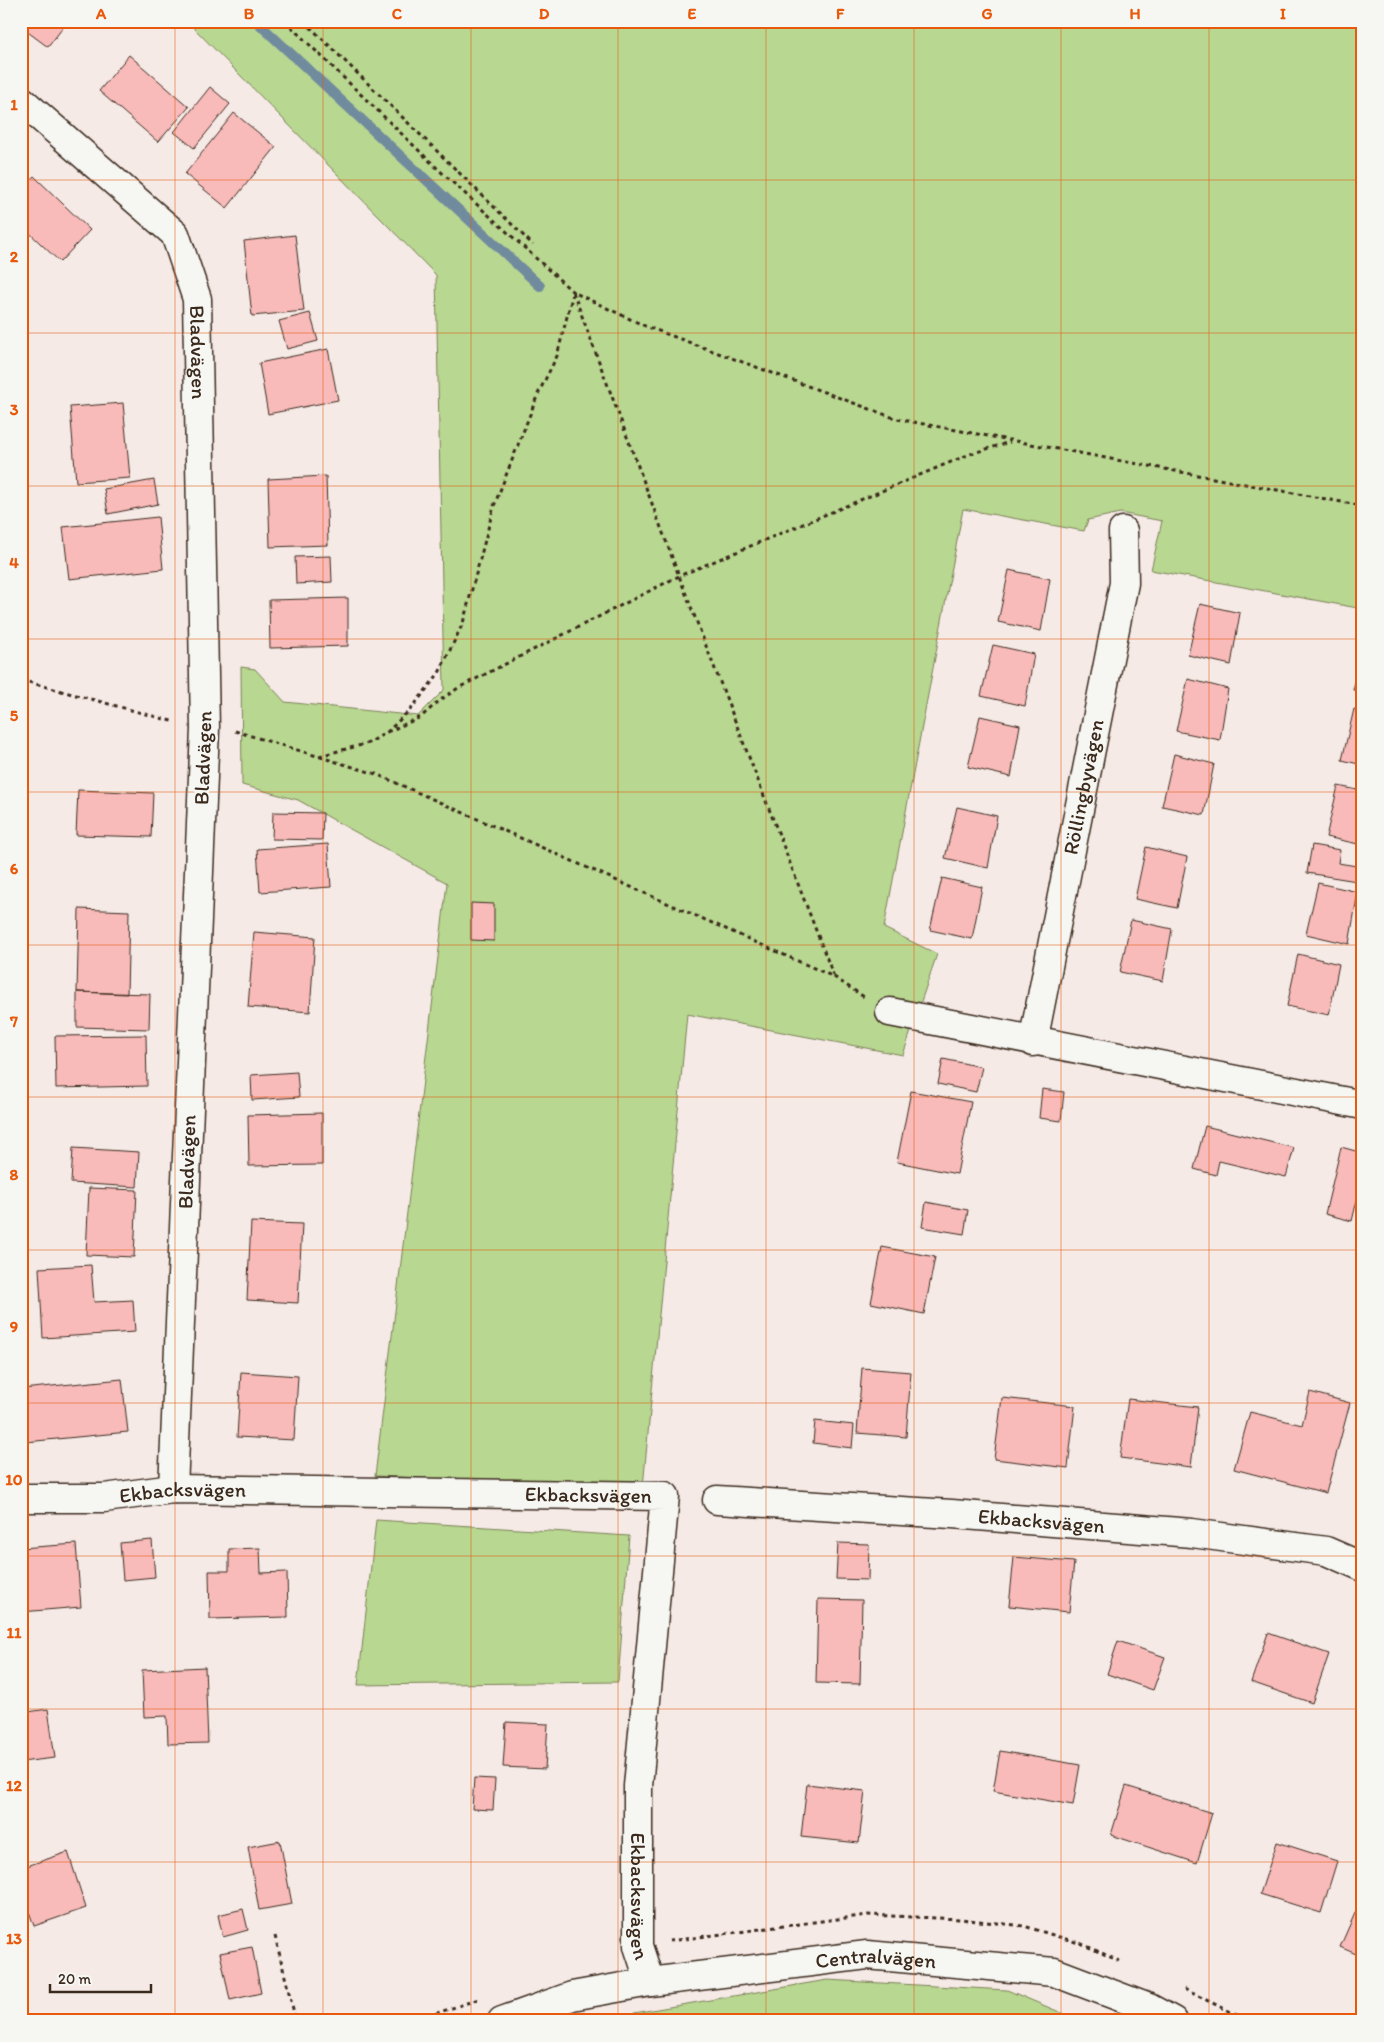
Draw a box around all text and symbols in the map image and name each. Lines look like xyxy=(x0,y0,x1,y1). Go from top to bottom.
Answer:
text: A xyxy=(95,4,107,23)
text: B xyxy=(244,4,255,23)
text: C xyxy=(392,4,403,23)
text: D xyxy=(539,4,550,23)
text: E xyxy=(688,4,697,23)
text: F xyxy=(836,4,845,23)
text: G xyxy=(981,4,993,23)
text: H xyxy=(1129,4,1141,23)
text: I xyxy=(1280,4,1286,23)
text: 1 xyxy=(10,95,18,114)
text: 2 xyxy=(10,247,19,266)
street label: Bladvägen xyxy=(185,305,212,400)
text: 3 xyxy=(10,400,19,419)
text: 4 xyxy=(9,553,19,572)
text: 5 xyxy=(10,706,19,725)
street label: Bladvägen xyxy=(188,710,217,806)
street label: Röllingbyvägen xyxy=(1057,717,1109,857)
text: 6 xyxy=(10,859,19,878)
text: 7 xyxy=(9,1012,18,1031)
street label: Bladvägen xyxy=(172,1114,201,1210)
text: 8 xyxy=(10,1165,19,1184)
text: 9 xyxy=(10,1317,18,1336)
text: 10 xyxy=(5,1470,23,1489)
street label: Ekbacksvägen xyxy=(118,1476,246,1508)
street label: Ekbacksvägen xyxy=(525,1481,652,1508)
street label: Ekbacksvägen xyxy=(977,1503,1106,1538)
text: 11 xyxy=(7,1623,22,1642)
text: 12 xyxy=(6,1776,23,1795)
street label: Ekbacksvägen xyxy=(626,1833,655,1963)
text: 13 xyxy=(6,1929,22,1948)
street label: Centralvägen xyxy=(814,1942,937,1973)
scale bar xyxy=(50,1962,151,1994)
text: 20 m xyxy=(58,1970,92,1988)

